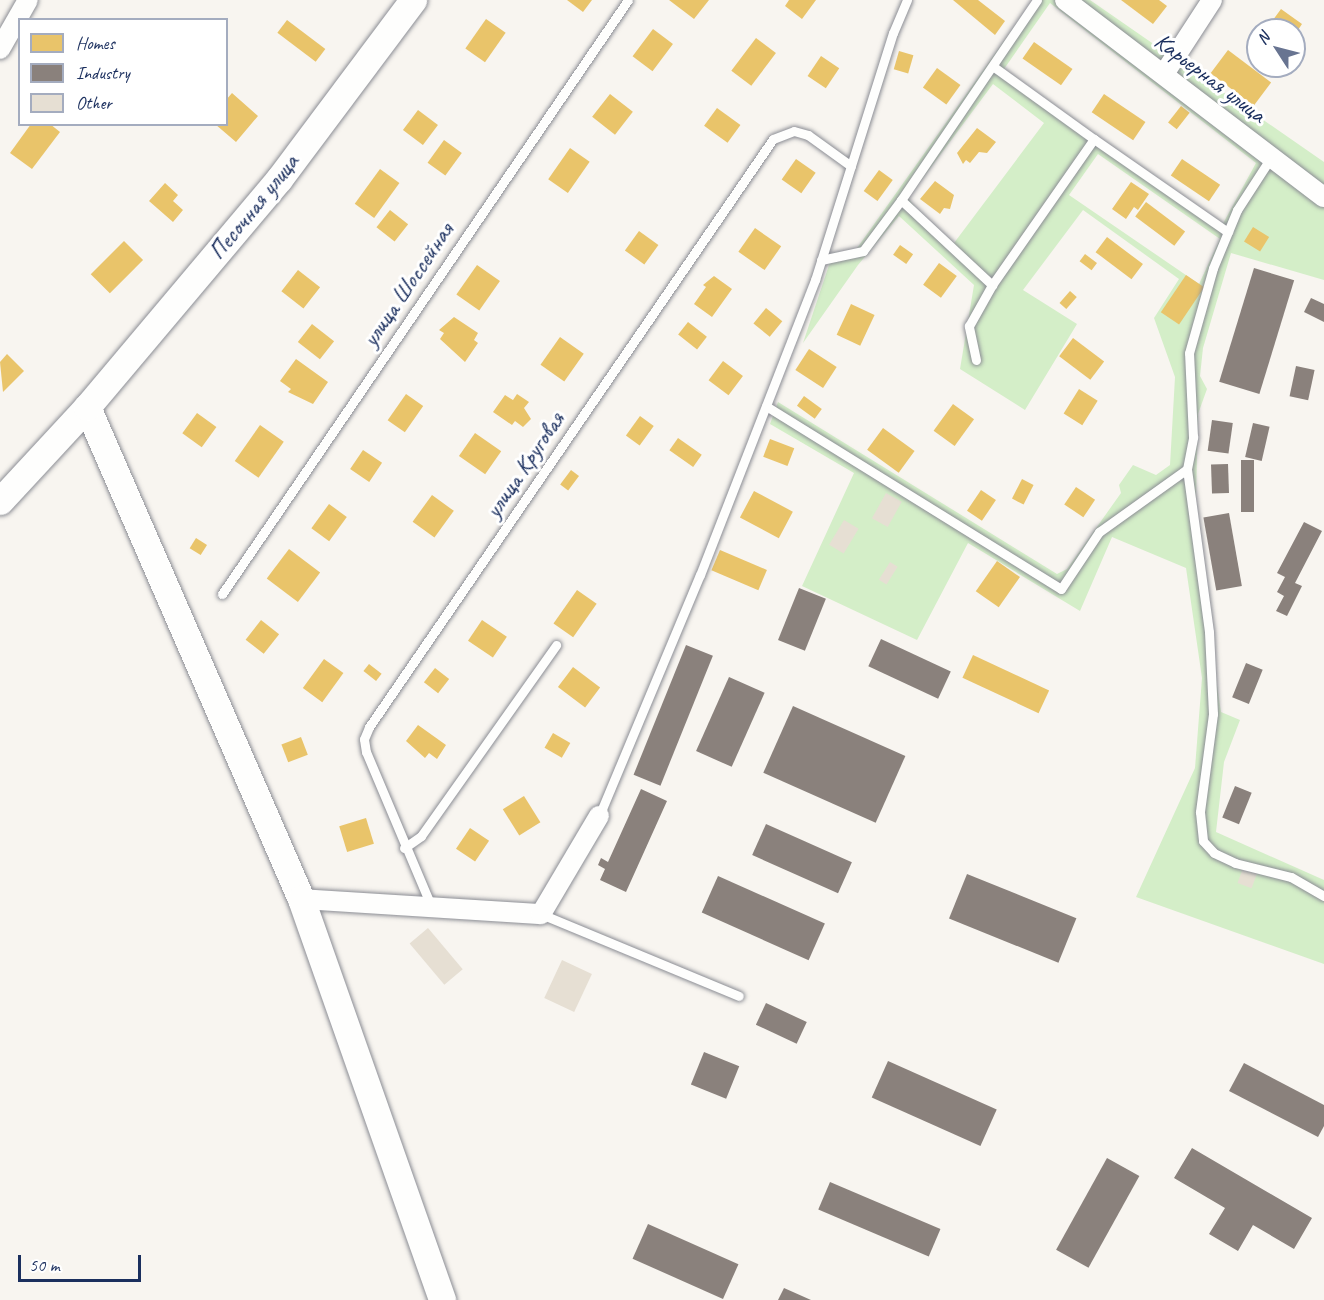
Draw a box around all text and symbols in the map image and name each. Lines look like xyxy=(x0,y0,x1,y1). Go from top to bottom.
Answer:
legend xyxy=(18,18,228,126)
north arrow xyxy=(1246,18,1306,78)
street label: Карьерная улица xyxy=(1148,26,1272,130)
text: N xyxy=(1252,29,1274,48)
text: Homes xyxy=(76,32,115,54)
text: Industry xyxy=(76,62,130,84)
text: Other xyxy=(76,92,112,114)
street label: Песочная улица xyxy=(202,148,306,266)
street label: улица Шоссейная xyxy=(356,218,460,352)
street label: улица Круговая xyxy=(479,406,571,524)
scale bar xyxy=(21,1243,144,1281)
text: 50 m xyxy=(29,1254,60,1276)

